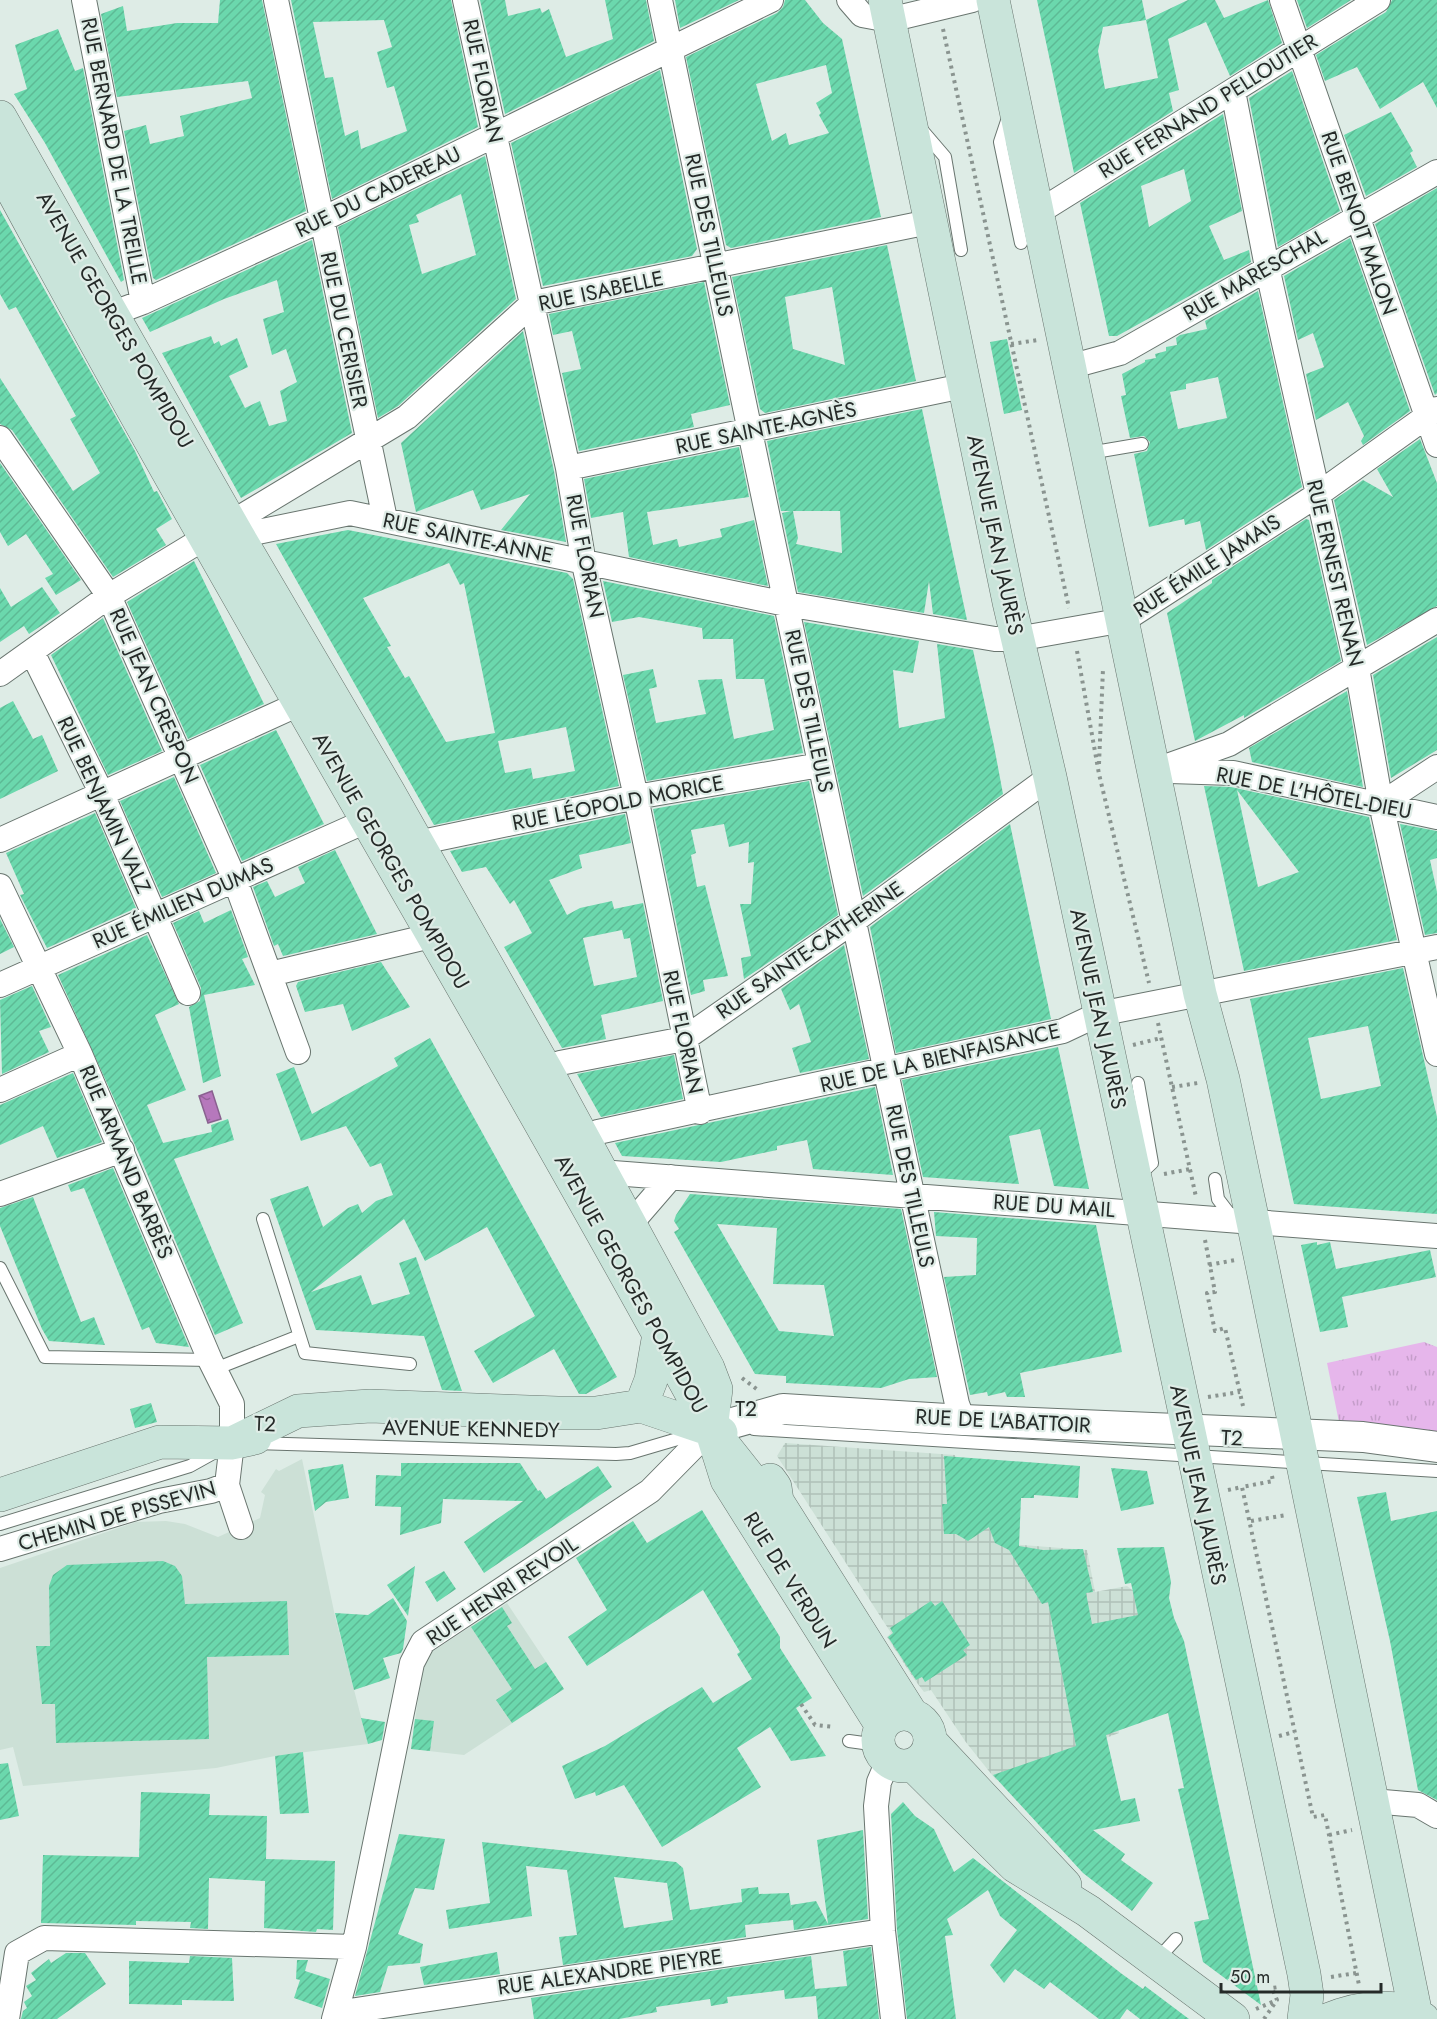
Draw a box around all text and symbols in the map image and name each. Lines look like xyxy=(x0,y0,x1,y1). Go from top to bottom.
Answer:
street label: RUE BERNARD DE LA TREILLE xyxy=(73,15,155,287)
street label: RUE FLORIAN xyxy=(455,16,511,146)
street label: RUE FERNAND PELLOUTIER xyxy=(1093,26,1323,186)
street label: RUE BENOIT MALON xyxy=(1313,127,1405,319)
street label: RUE DU CADEREAU xyxy=(290,139,466,245)
street label: RUE DES TILLEULS xyxy=(677,151,741,319)
street label: AVENUE GEORGES POMPIDOU xyxy=(29,186,201,454)
street label: RUE MARESCHAL xyxy=(1178,221,1333,328)
street label: RUE DU CERISIER xyxy=(313,249,375,411)
street label: RUE ISABELLE xyxy=(536,263,666,319)
street label: RUE SAINTE-AGNÈS xyxy=(673,394,859,462)
street label: AVENUE JEAN JAURÈS xyxy=(959,432,1031,638)
street label: RUE ERNEST RENAN xyxy=(1299,476,1371,670)
street label: RUE FLORIAN xyxy=(558,491,612,621)
street label: RUE SAINTE-ANNE xyxy=(380,505,556,571)
street label: RUE ÉMILE JAMAIS xyxy=(1127,507,1287,625)
street label: RUE JEAN CRESPON xyxy=(102,603,206,789)
street label: RUE DES TILLEULS xyxy=(777,627,841,795)
street label: RUE BENJAMIN VALZ xyxy=(50,711,158,899)
street label: AVENUE GEORGES POMPIDOU xyxy=(305,727,477,995)
street label: RUE DE L'HÔTEL-DIEU xyxy=(1214,759,1414,827)
street label: RUE LÉOPOLD MORICE xyxy=(510,768,726,838)
street label: RUE ÉMILIEN DUMAS xyxy=(88,850,278,956)
street label: RUE SAINTE-CATHERINE xyxy=(710,874,910,1026)
street label: AVENUE JEAN JAURÈS xyxy=(1062,906,1134,1112)
street label: RUE FLORIAN xyxy=(655,967,711,1097)
street label: RUE DE LA BIENFAISANCE xyxy=(817,1016,1063,1100)
street label: RUE ARMAND BARBÈS xyxy=(72,1060,180,1264)
street label: RUE DES TILLEULS xyxy=(878,1102,942,1270)
street label: AVENUE GEORGES POMPIDOU xyxy=(547,1149,715,1419)
street label: RUE DU MAIL xyxy=(992,1187,1116,1225)
street label: AVENUE JEAN JAURÈS xyxy=(1162,1382,1234,1588)
street label: T2 xyxy=(735,1394,757,1424)
street label: RUE DE L'ABATTOIR xyxy=(915,1401,1092,1441)
street label: T2 xyxy=(254,1409,276,1439)
street label: AVENUE KENNEDY xyxy=(382,1412,560,1446)
street label: T2 xyxy=(1220,1422,1244,1454)
street label: CHEMIN DE PISSEVIN xyxy=(15,1473,219,1559)
street label: RUE DE VERDUN xyxy=(736,1506,844,1654)
street label: RUE HENRI REVOIL xyxy=(420,1529,584,1653)
street label: RUE ALEXANDRE PIEYRE xyxy=(496,1941,724,2003)
scale bar xyxy=(1221,1956,1382,1994)
text: 50 m xyxy=(1230,1964,1270,1990)

